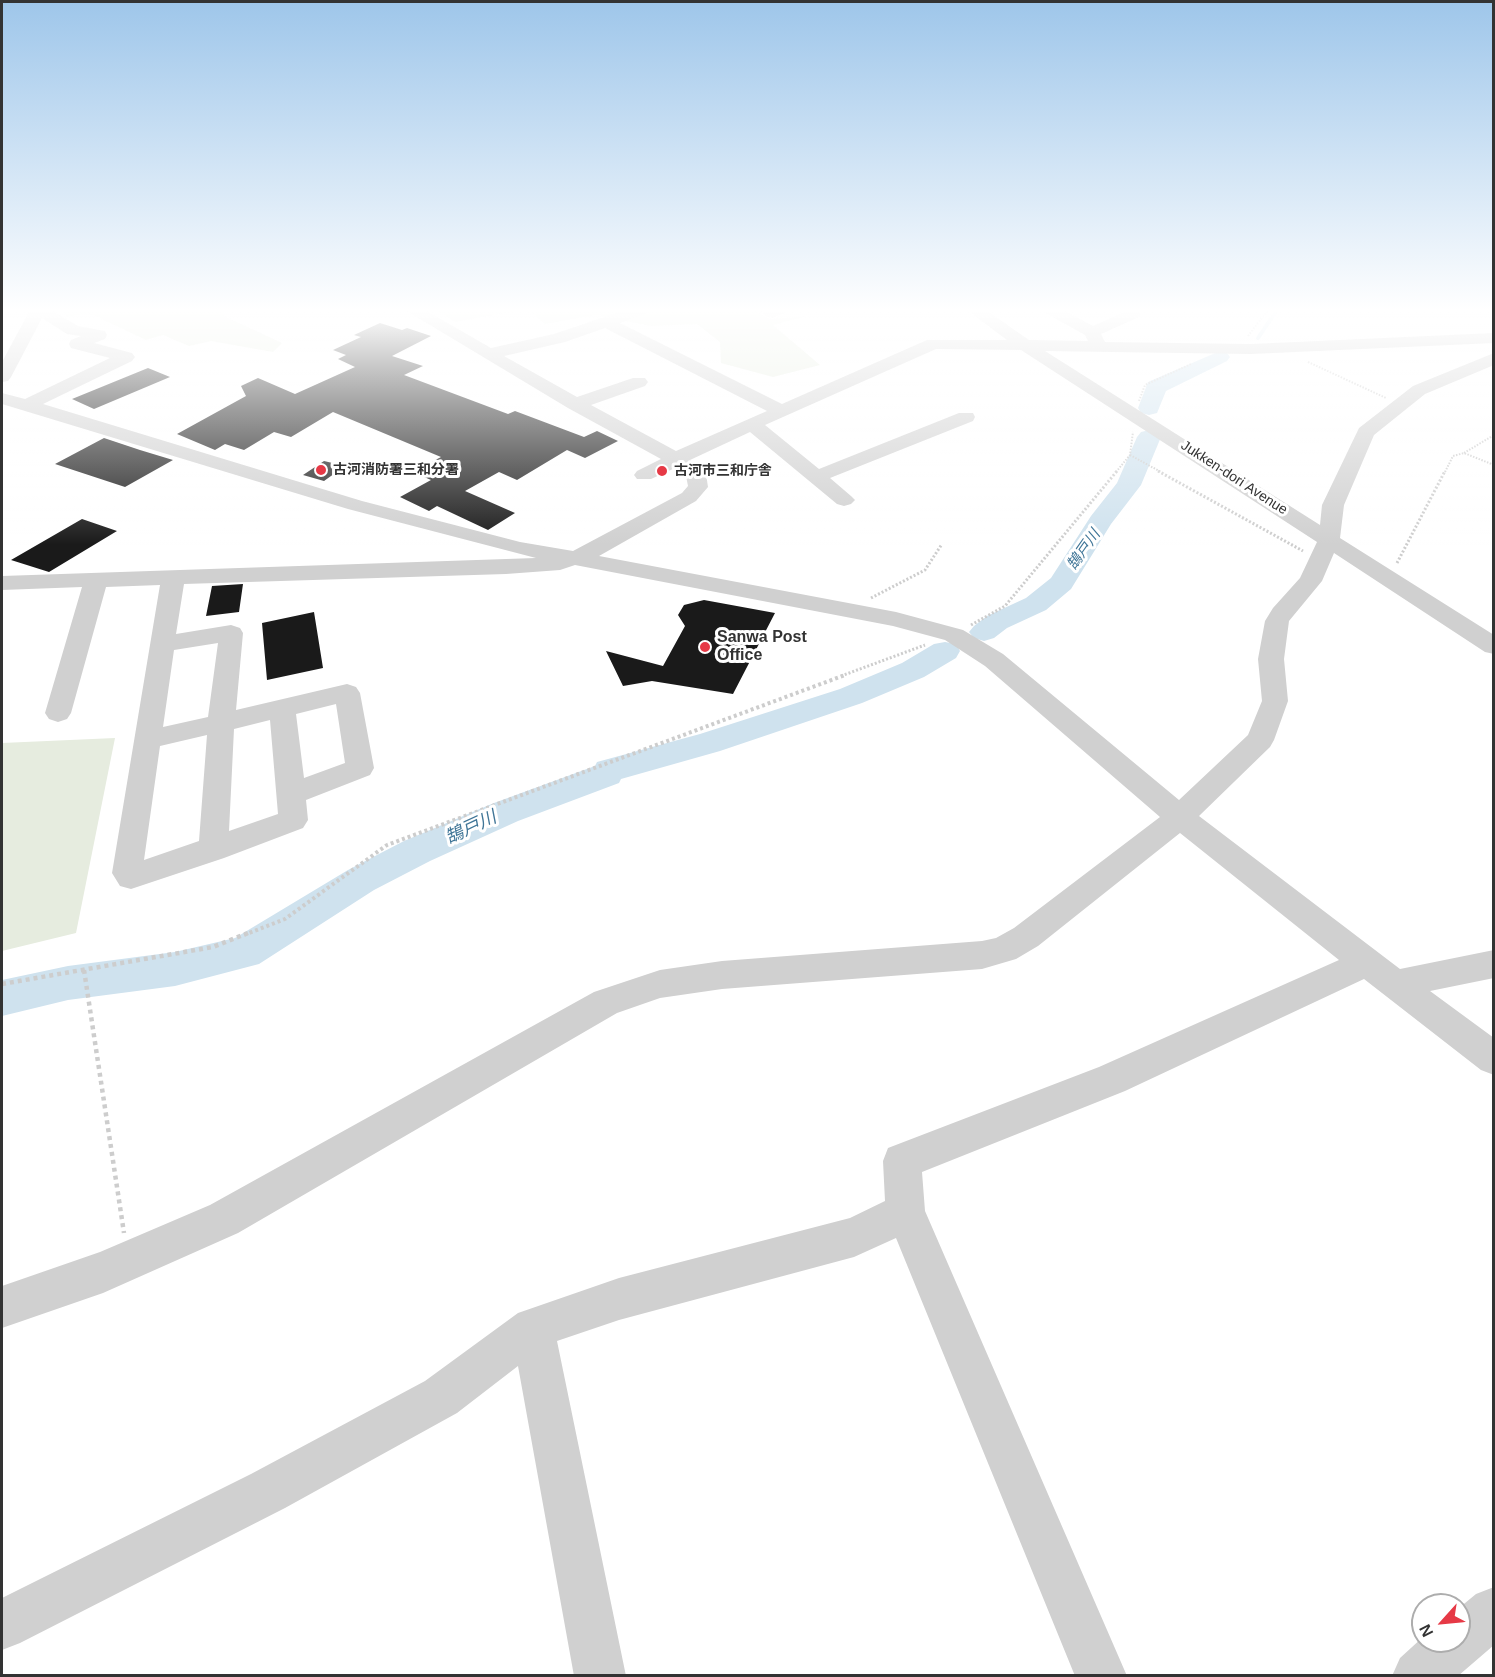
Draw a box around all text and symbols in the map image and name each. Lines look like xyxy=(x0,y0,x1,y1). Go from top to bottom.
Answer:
street label: Jukken-dori Avenue xyxy=(1178,437,1290,519)
place label: 古河消防署三和分署 xyxy=(333,462,459,478)
marker: 古河消防署三和分署 xyxy=(314,463,328,477)
place label: 古河市三和庁舎 xyxy=(674,463,772,479)
marker: 古河市三和庁舎 xyxy=(655,464,669,478)
water label: 鵠戸川 xyxy=(1064,526,1104,574)
place label: Sanwa Post Office xyxy=(717,628,807,666)
marker: Sanwa Post Office xyxy=(698,640,712,654)
water label: 鵠戸川 xyxy=(442,807,500,849)
north arrow xyxy=(1411,1593,1471,1653)
text: N xyxy=(1416,1621,1436,1640)

